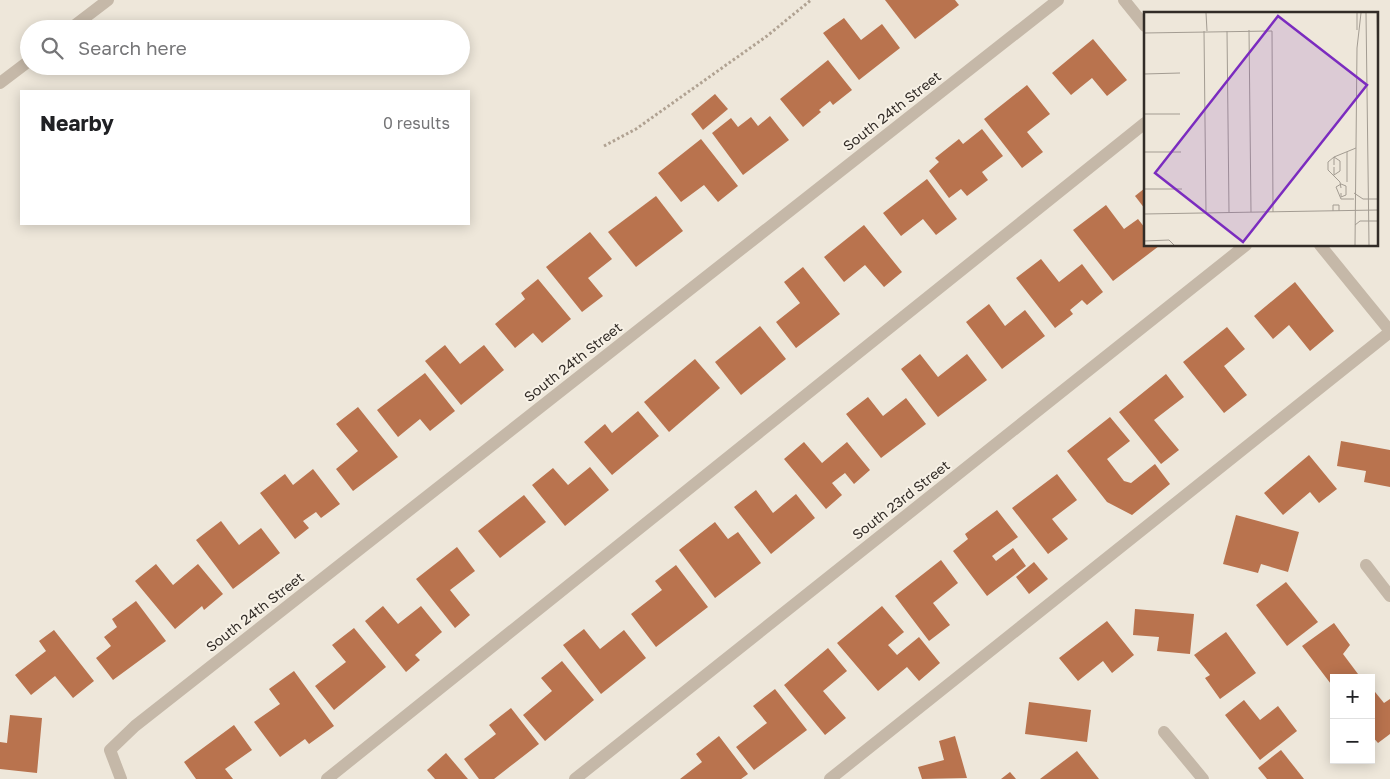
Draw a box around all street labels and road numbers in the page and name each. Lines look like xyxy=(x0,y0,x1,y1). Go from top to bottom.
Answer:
street label: South 24th Street xyxy=(839,67,944,154)
street label: South 24th Street xyxy=(520,318,625,405)
street label: South 23rd Street xyxy=(849,456,953,543)
street label: South 24th Street xyxy=(202,568,307,655)

